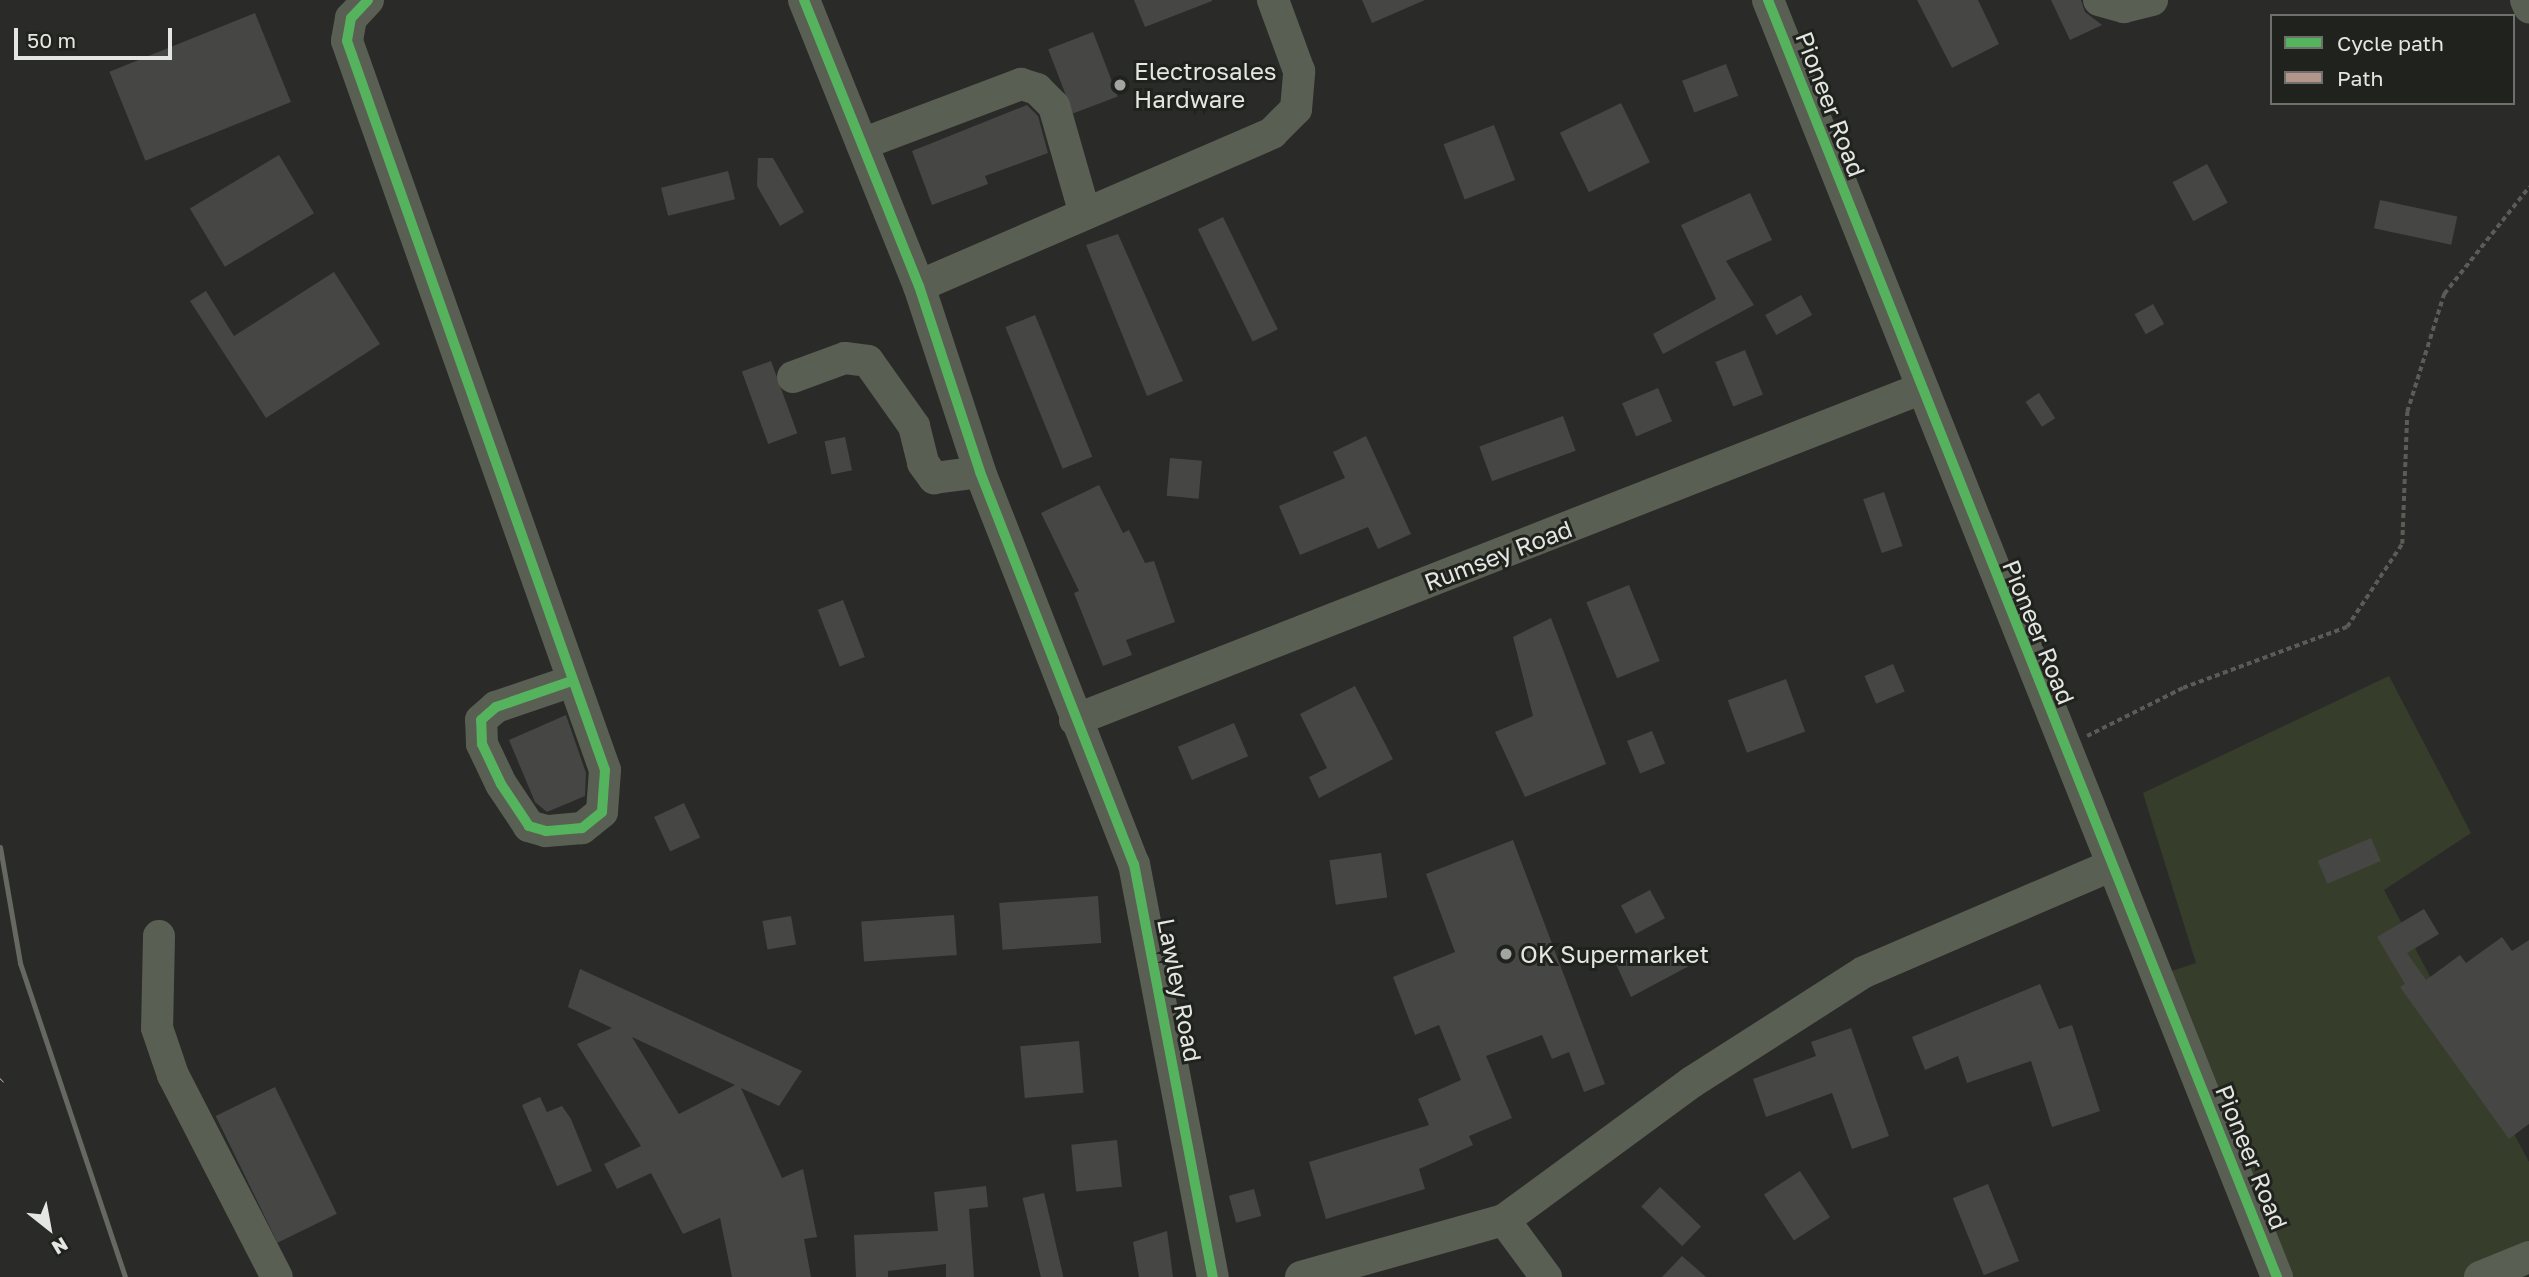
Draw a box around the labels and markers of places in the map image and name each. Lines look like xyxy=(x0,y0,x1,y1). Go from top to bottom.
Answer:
place label: Electrosales Hardware xyxy=(1134,57,1277,113)
marker: Electrosales Hardware xyxy=(1112,77,1128,93)
place label: OK Supermarket xyxy=(1520,940,1709,968)
marker: OK Supermarket xyxy=(1498,946,1514,962)

